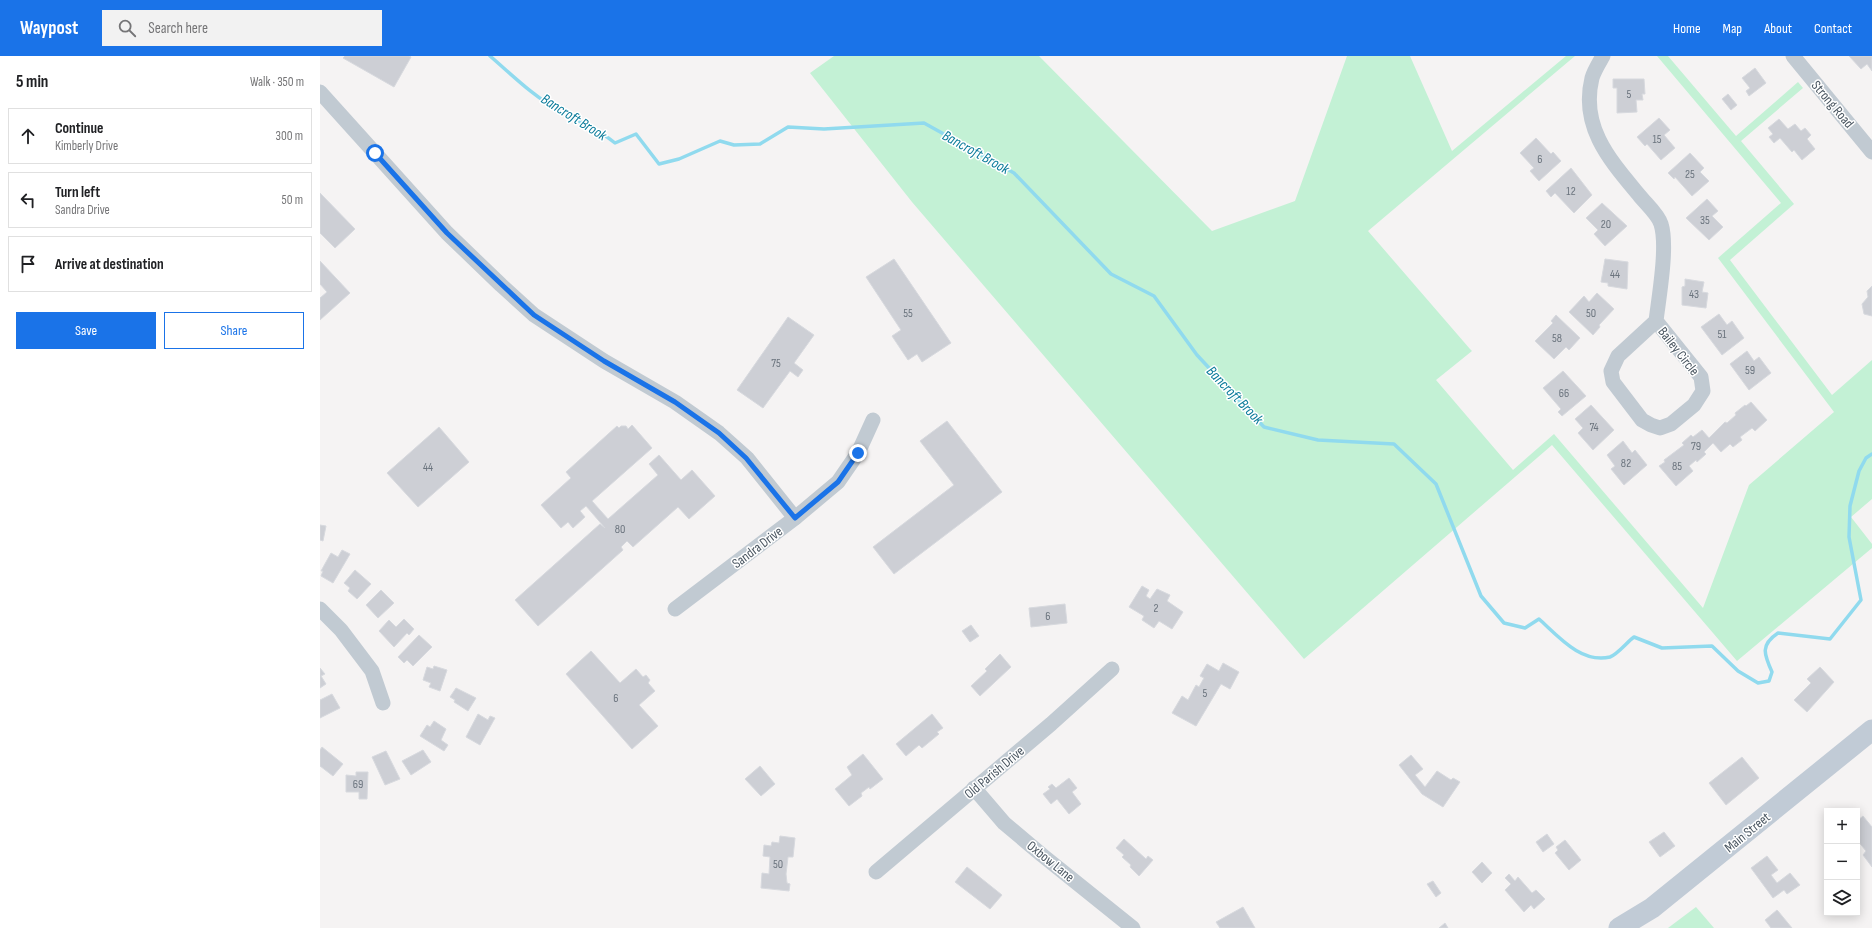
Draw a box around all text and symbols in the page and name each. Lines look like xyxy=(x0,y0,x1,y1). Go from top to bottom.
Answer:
search box xyxy=(102,10,382,46)
text: Waypost xyxy=(20,17,78,40)
icon: search xyxy=(116,17,138,39)
text: Search here xyxy=(148,19,208,38)
text: Home xyxy=(1673,20,1701,37)
text: Map xyxy=(1723,20,1742,37)
text: About xyxy=(1764,20,1792,37)
text: Contact xyxy=(1814,20,1852,37)
text: 5 min xyxy=(16,72,48,92)
text: Walk · 350 m xyxy=(250,74,304,90)
street label: Strong Road xyxy=(1808,77,1858,132)
house number: 5 xyxy=(1627,87,1632,102)
water label: Bancroft Brook xyxy=(537,90,611,145)
text: Continue xyxy=(55,119,104,138)
icon: ahead xyxy=(17,125,39,147)
water label: Bancroft Brook xyxy=(939,126,1013,179)
text: 300 m xyxy=(276,128,303,144)
house number: 15 xyxy=(1652,132,1662,147)
text: Kimberly Drive xyxy=(55,138,118,154)
route start xyxy=(366,144,384,162)
house number: 6 xyxy=(1537,152,1543,167)
house number: 25 xyxy=(1685,167,1695,182)
text: Turn left xyxy=(55,183,100,202)
house number: 12 xyxy=(1566,184,1576,199)
icon: left xyxy=(17,189,39,211)
text: 50 m xyxy=(282,192,303,208)
text: Sandra Drive xyxy=(55,202,110,218)
house number: 35 xyxy=(1700,213,1710,228)
house number: 20 xyxy=(1601,217,1611,232)
icon: arrive xyxy=(17,253,39,275)
text: Arrive at destination xyxy=(55,255,164,274)
house number: 44 xyxy=(1610,267,1620,282)
house number: 43 xyxy=(1689,287,1699,302)
house number: 55 xyxy=(903,306,913,321)
house number: 50 xyxy=(1586,306,1596,321)
button: Save xyxy=(16,312,156,349)
button: Share xyxy=(164,312,304,349)
street label: Bailey Circle xyxy=(1654,324,1703,379)
house number: 51 xyxy=(1717,327,1727,342)
house number: 58 xyxy=(1552,331,1562,346)
house number: 75 xyxy=(771,356,781,371)
water label: Bancroft Brook xyxy=(1202,362,1268,429)
house number: 59 xyxy=(1745,363,1755,378)
house number: 66 xyxy=(1559,386,1569,401)
house number: 74 xyxy=(1589,420,1599,435)
house number: 79 xyxy=(1691,439,1701,454)
route end xyxy=(849,444,867,462)
house number: 82 xyxy=(1621,456,1631,471)
house number: 85 xyxy=(1672,459,1682,474)
house number: 44 xyxy=(423,460,433,475)
house number: 80 xyxy=(615,522,625,537)
street label: Sandra Drive xyxy=(729,523,786,572)
house number: 2 xyxy=(1154,601,1159,616)
house number: 6 xyxy=(1045,609,1051,624)
house number: 5 xyxy=(1203,686,1208,701)
house number: 6 xyxy=(613,691,619,706)
street label: Old Parish Drive xyxy=(961,742,1028,802)
house number: 69 xyxy=(353,777,363,792)
map controls xyxy=(1824,808,1860,916)
button: + xyxy=(1824,808,1860,844)
street label: Main Street xyxy=(1721,809,1774,856)
street label: Oxbow Lane xyxy=(1024,837,1078,886)
button: − xyxy=(1824,844,1860,880)
house number: 50 xyxy=(773,857,783,872)
button: layers xyxy=(1824,880,1860,916)

